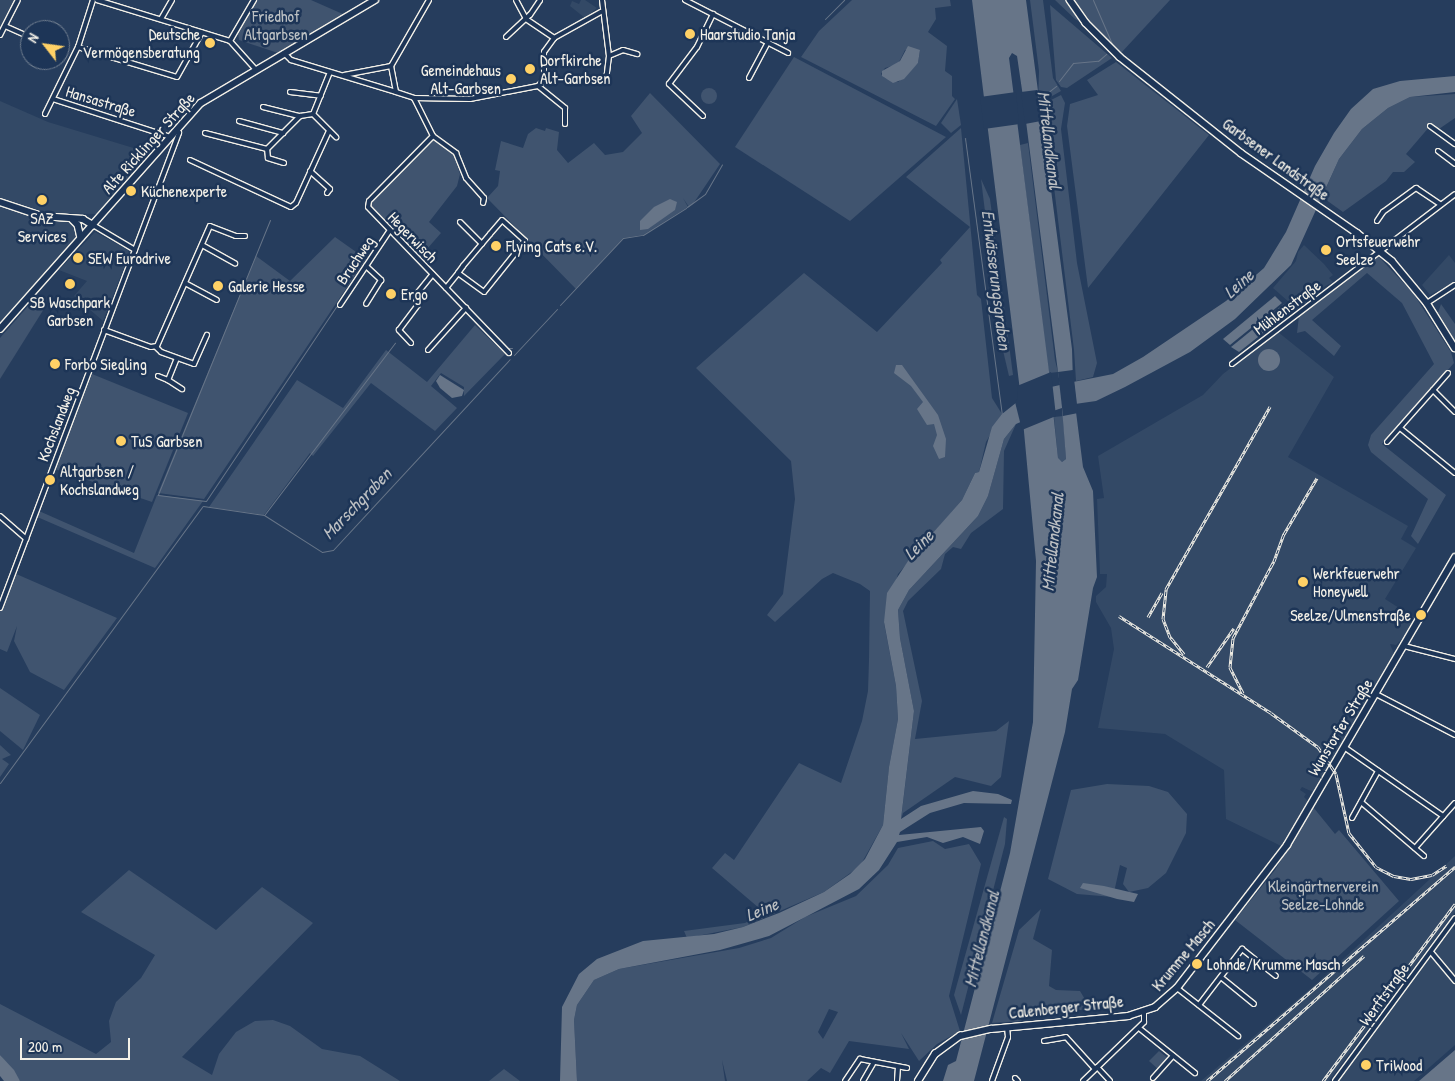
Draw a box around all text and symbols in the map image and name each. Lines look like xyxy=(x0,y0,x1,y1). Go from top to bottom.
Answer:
park label: Friedhof Altgarbsen xyxy=(244,6,308,44)
north arrow xyxy=(20,20,70,70)
place label: Deutsche Vermögensberatung xyxy=(83,24,200,62)
place label: Haarstudio Tanja xyxy=(700,24,795,44)
marker: Haarstudio Tanja xyxy=(684,28,696,40)
text: N xyxy=(22,30,43,46)
marker: Deutsche Vermögensberatung xyxy=(204,37,216,49)
place label: Dorfkirche Alt-Garbsen xyxy=(540,50,610,88)
place label: Gemeindehaus Alt-Garbsen xyxy=(421,60,501,98)
marker: Dorfkirche Alt-Garbsen xyxy=(524,63,536,75)
marker: Gemeindehaus Alt-Garbsen xyxy=(505,73,517,85)
street label: Hansastraße xyxy=(64,81,138,121)
street label: Alte Ricklinger Straße xyxy=(97,88,199,198)
water label: Mittellandkanal xyxy=(1032,90,1066,190)
street label: Garbsener Landstraße xyxy=(1219,114,1333,204)
place label: Küchenexperte xyxy=(141,181,227,201)
marker: Küchenexperte xyxy=(125,185,137,197)
marker: SAZ Services xyxy=(36,194,48,206)
street label: Hegerwisch xyxy=(384,207,442,267)
place label: SAZ Services xyxy=(18,208,66,246)
water label: Entwässerungsgraben xyxy=(977,209,1015,351)
place label: Ortsfeuerwehr Seelze xyxy=(1336,231,1420,269)
street label: Bruchweg xyxy=(332,232,378,288)
place label: Flying Cats e.V. xyxy=(506,236,597,256)
marker: Flying Cats e.V. xyxy=(490,240,502,252)
marker: Ortsfeuerwehr Seelze xyxy=(1320,244,1332,256)
place label: SEW Eurodrive xyxy=(88,248,171,268)
marker: SEW Eurodrive xyxy=(72,252,84,264)
water label: Leine xyxy=(1219,265,1259,303)
street label: Mühlenstraße xyxy=(1250,275,1324,339)
place label: Galerie Hesse xyxy=(228,276,305,296)
marker: SB Waschpark Garbsen xyxy=(64,278,76,290)
marker: Galerie Hesse xyxy=(212,280,224,292)
place label: Ergo xyxy=(401,284,428,304)
marker: Ergo xyxy=(385,288,397,300)
place label: SB Waschpark Garbsen xyxy=(30,292,110,330)
place label: Forbo Siegling xyxy=(65,354,147,374)
marker: Forbo Siegling xyxy=(49,358,61,370)
street label: Kochslandweg xyxy=(33,384,79,464)
place label: TuS Garbsen xyxy=(131,431,202,451)
marker: TuS Garbsen xyxy=(115,435,127,447)
place label: Altgarbsen / Kochslandweg xyxy=(60,461,139,499)
water label: Marschgraben xyxy=(318,464,396,544)
marker: Altgarbsen / Kochslandweg xyxy=(44,474,56,486)
water label: Mittellandkanal xyxy=(1037,492,1069,592)
water label: Leine xyxy=(900,526,938,564)
place label: Werkfeuerwehr Honeywell xyxy=(1313,563,1400,601)
marker: Werkfeuerwehr Honeywell xyxy=(1297,576,1309,588)
place label: Seelze/Ulmenstraße xyxy=(1290,605,1411,625)
marker: Seelze/Ulmenstraße xyxy=(1415,609,1427,621)
street label: Wunstorfer Straße xyxy=(1303,675,1377,779)
park label: Kleingärtnerverein Seelze-Lohnde xyxy=(1268,876,1378,914)
water label: Mittellandkanal xyxy=(960,888,1004,990)
water label: Leine xyxy=(743,894,781,926)
street label: Krumme Masch xyxy=(1147,915,1219,995)
place label: Lohnde/Krumme Masch xyxy=(1207,954,1340,974)
marker: Lohnde/Krumme Masch xyxy=(1191,958,1203,970)
street label: Werftstraße xyxy=(1355,959,1413,1029)
street label: Calenberger Straße xyxy=(1008,991,1124,1023)
scale bar xyxy=(22,1028,132,1060)
text: 200 m xyxy=(28,1036,62,1057)
place label: TriWood xyxy=(1376,1055,1422,1075)
marker: TriWood xyxy=(1360,1059,1372,1071)

